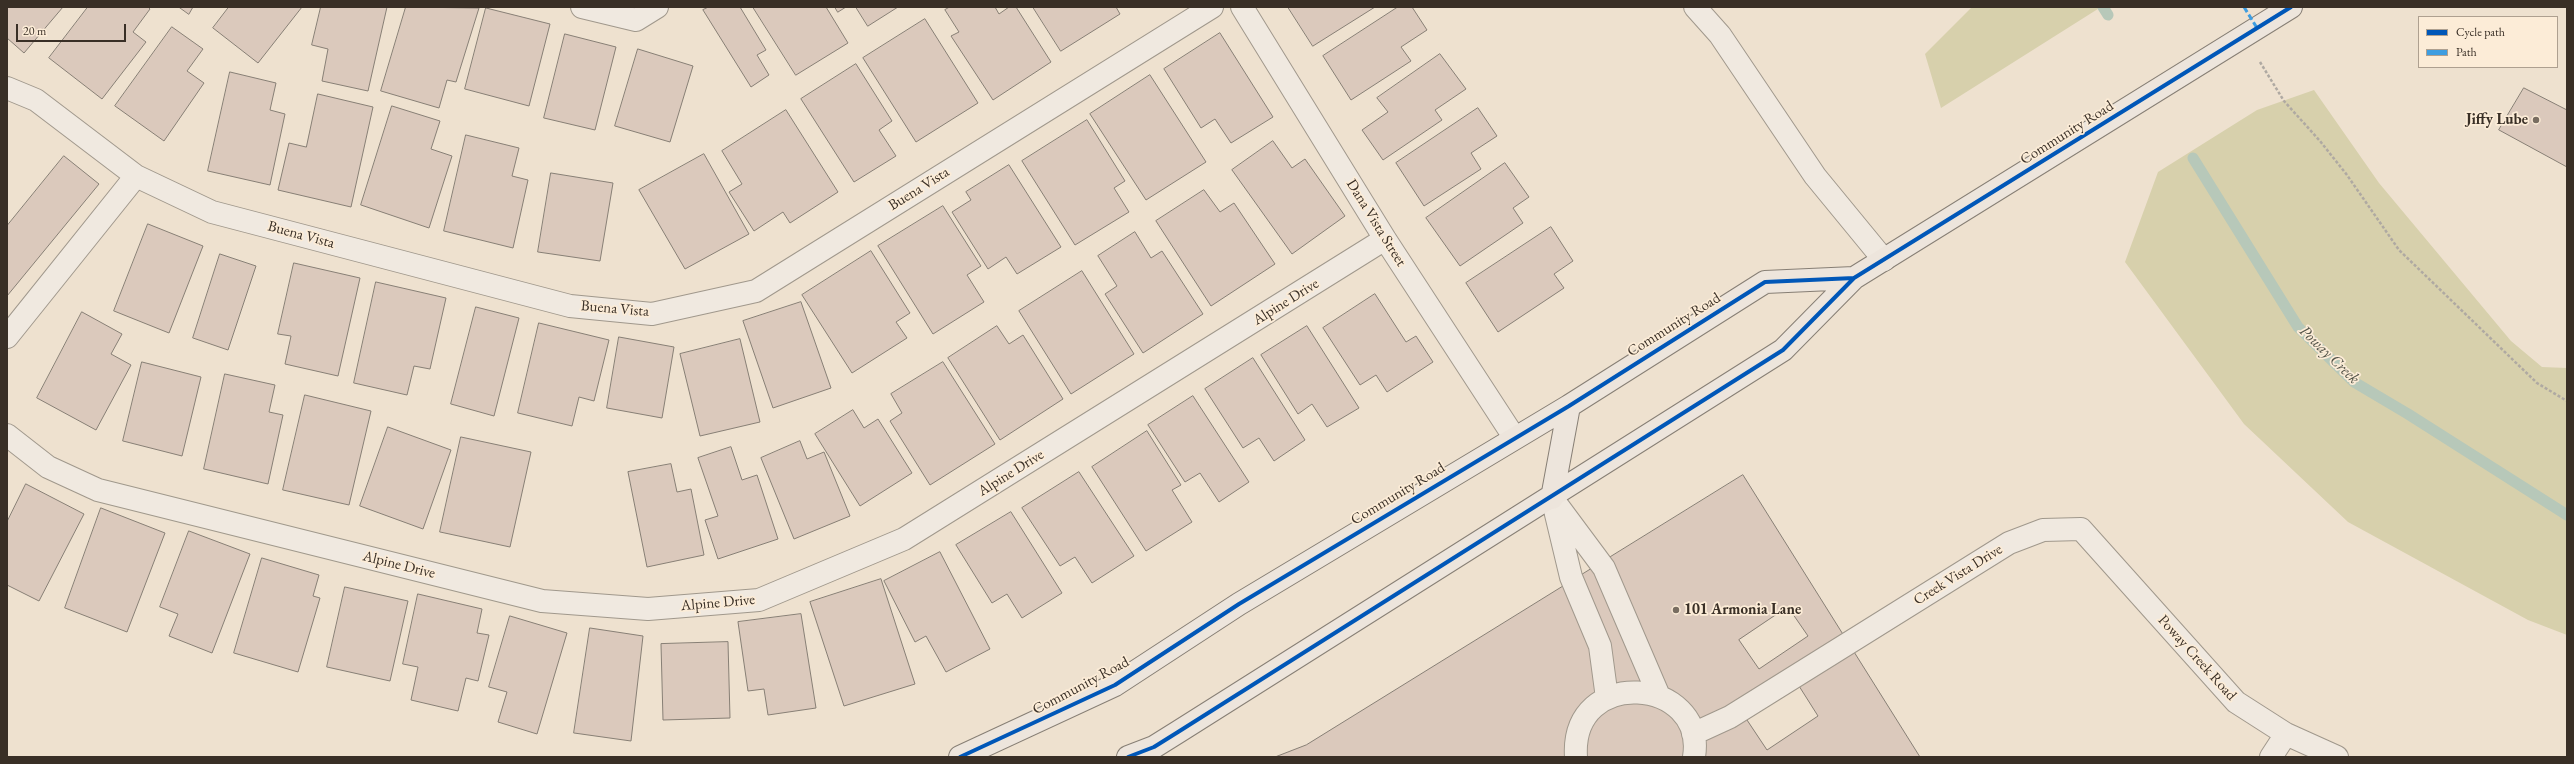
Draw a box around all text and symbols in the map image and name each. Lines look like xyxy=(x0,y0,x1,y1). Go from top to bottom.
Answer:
scale bar xyxy=(18,16,128,42)
legend xyxy=(2418,16,2558,68)
text: 20 m xyxy=(23,23,46,39)
text: Cycle path xyxy=(2456,24,2505,40)
text: Path xyxy=(2456,44,2477,60)
street label: Community Road xyxy=(2017,97,2117,169)
place label: Jiffy Lube xyxy=(2466,111,2528,129)
marker: Jiffy Lube xyxy=(2531,115,2541,125)
street label: Buena Vista xyxy=(885,163,953,215)
street label: Dana Vista Street xyxy=(1342,176,1410,270)
street label: Buena Vista xyxy=(266,217,336,253)
street label: Alpine Drive xyxy=(1250,275,1322,329)
street label: Community Road xyxy=(1624,289,1724,361)
street label: Buena Vista xyxy=(580,297,650,321)
water label: Poway Creek xyxy=(2295,322,2363,388)
street label: Alpine Drive xyxy=(975,446,1047,500)
street label: Community Road xyxy=(1348,459,1448,529)
street label: Creek Vista Drive xyxy=(1910,541,2006,609)
street label: Alpine Drive xyxy=(361,547,437,583)
street label: Alpine Drive xyxy=(680,591,756,615)
place label: 101 Armonia Lane xyxy=(1684,601,1801,619)
marker: 101 Armonia Lane xyxy=(1671,605,1681,615)
street label: Poway Creek Road xyxy=(2154,612,2240,704)
street label: Community Road xyxy=(1030,653,1132,719)

